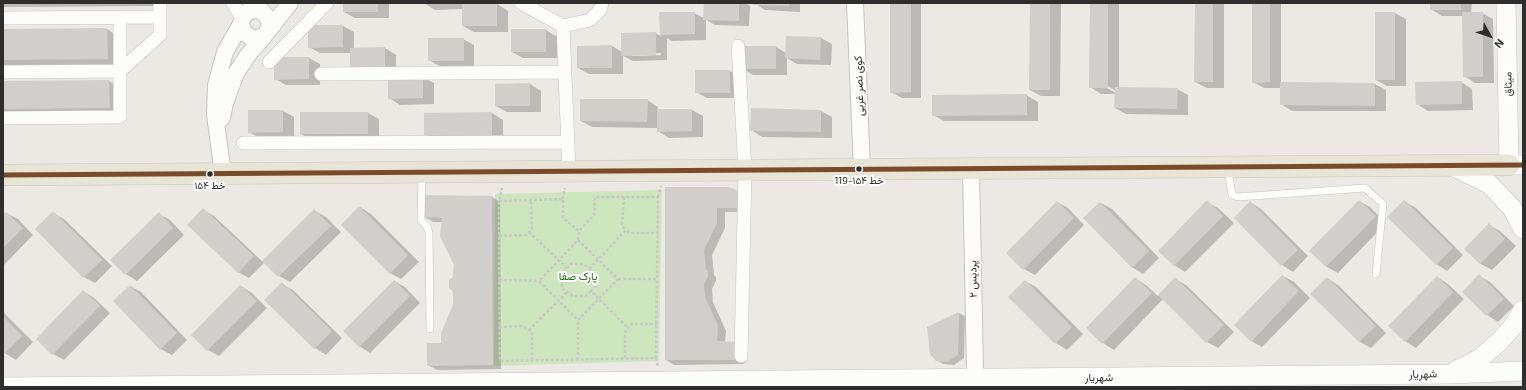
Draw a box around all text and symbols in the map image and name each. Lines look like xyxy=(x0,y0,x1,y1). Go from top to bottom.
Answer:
north arrow xyxy=(1470,16,1510,56)
text: N xyxy=(1492,37,1507,51)
street label: کوی نصر غربی xyxy=(851,56,867,116)
street label: میثاق xyxy=(1501,72,1515,96)
marker: خط ۱۵۴-119 xyxy=(854,164,864,174)
marker: خط ۱۵۴ xyxy=(205,169,215,179)
place label: خط ۱۵۴-119 xyxy=(834,175,884,187)
place label: خط ۱۵۴ xyxy=(194,180,226,192)
street label: پردیس ۲ xyxy=(966,260,980,298)
park label: پارک صفا xyxy=(559,269,597,283)
street label: شهریار xyxy=(1409,367,1437,381)
street label: شهریار xyxy=(1085,370,1113,384)

